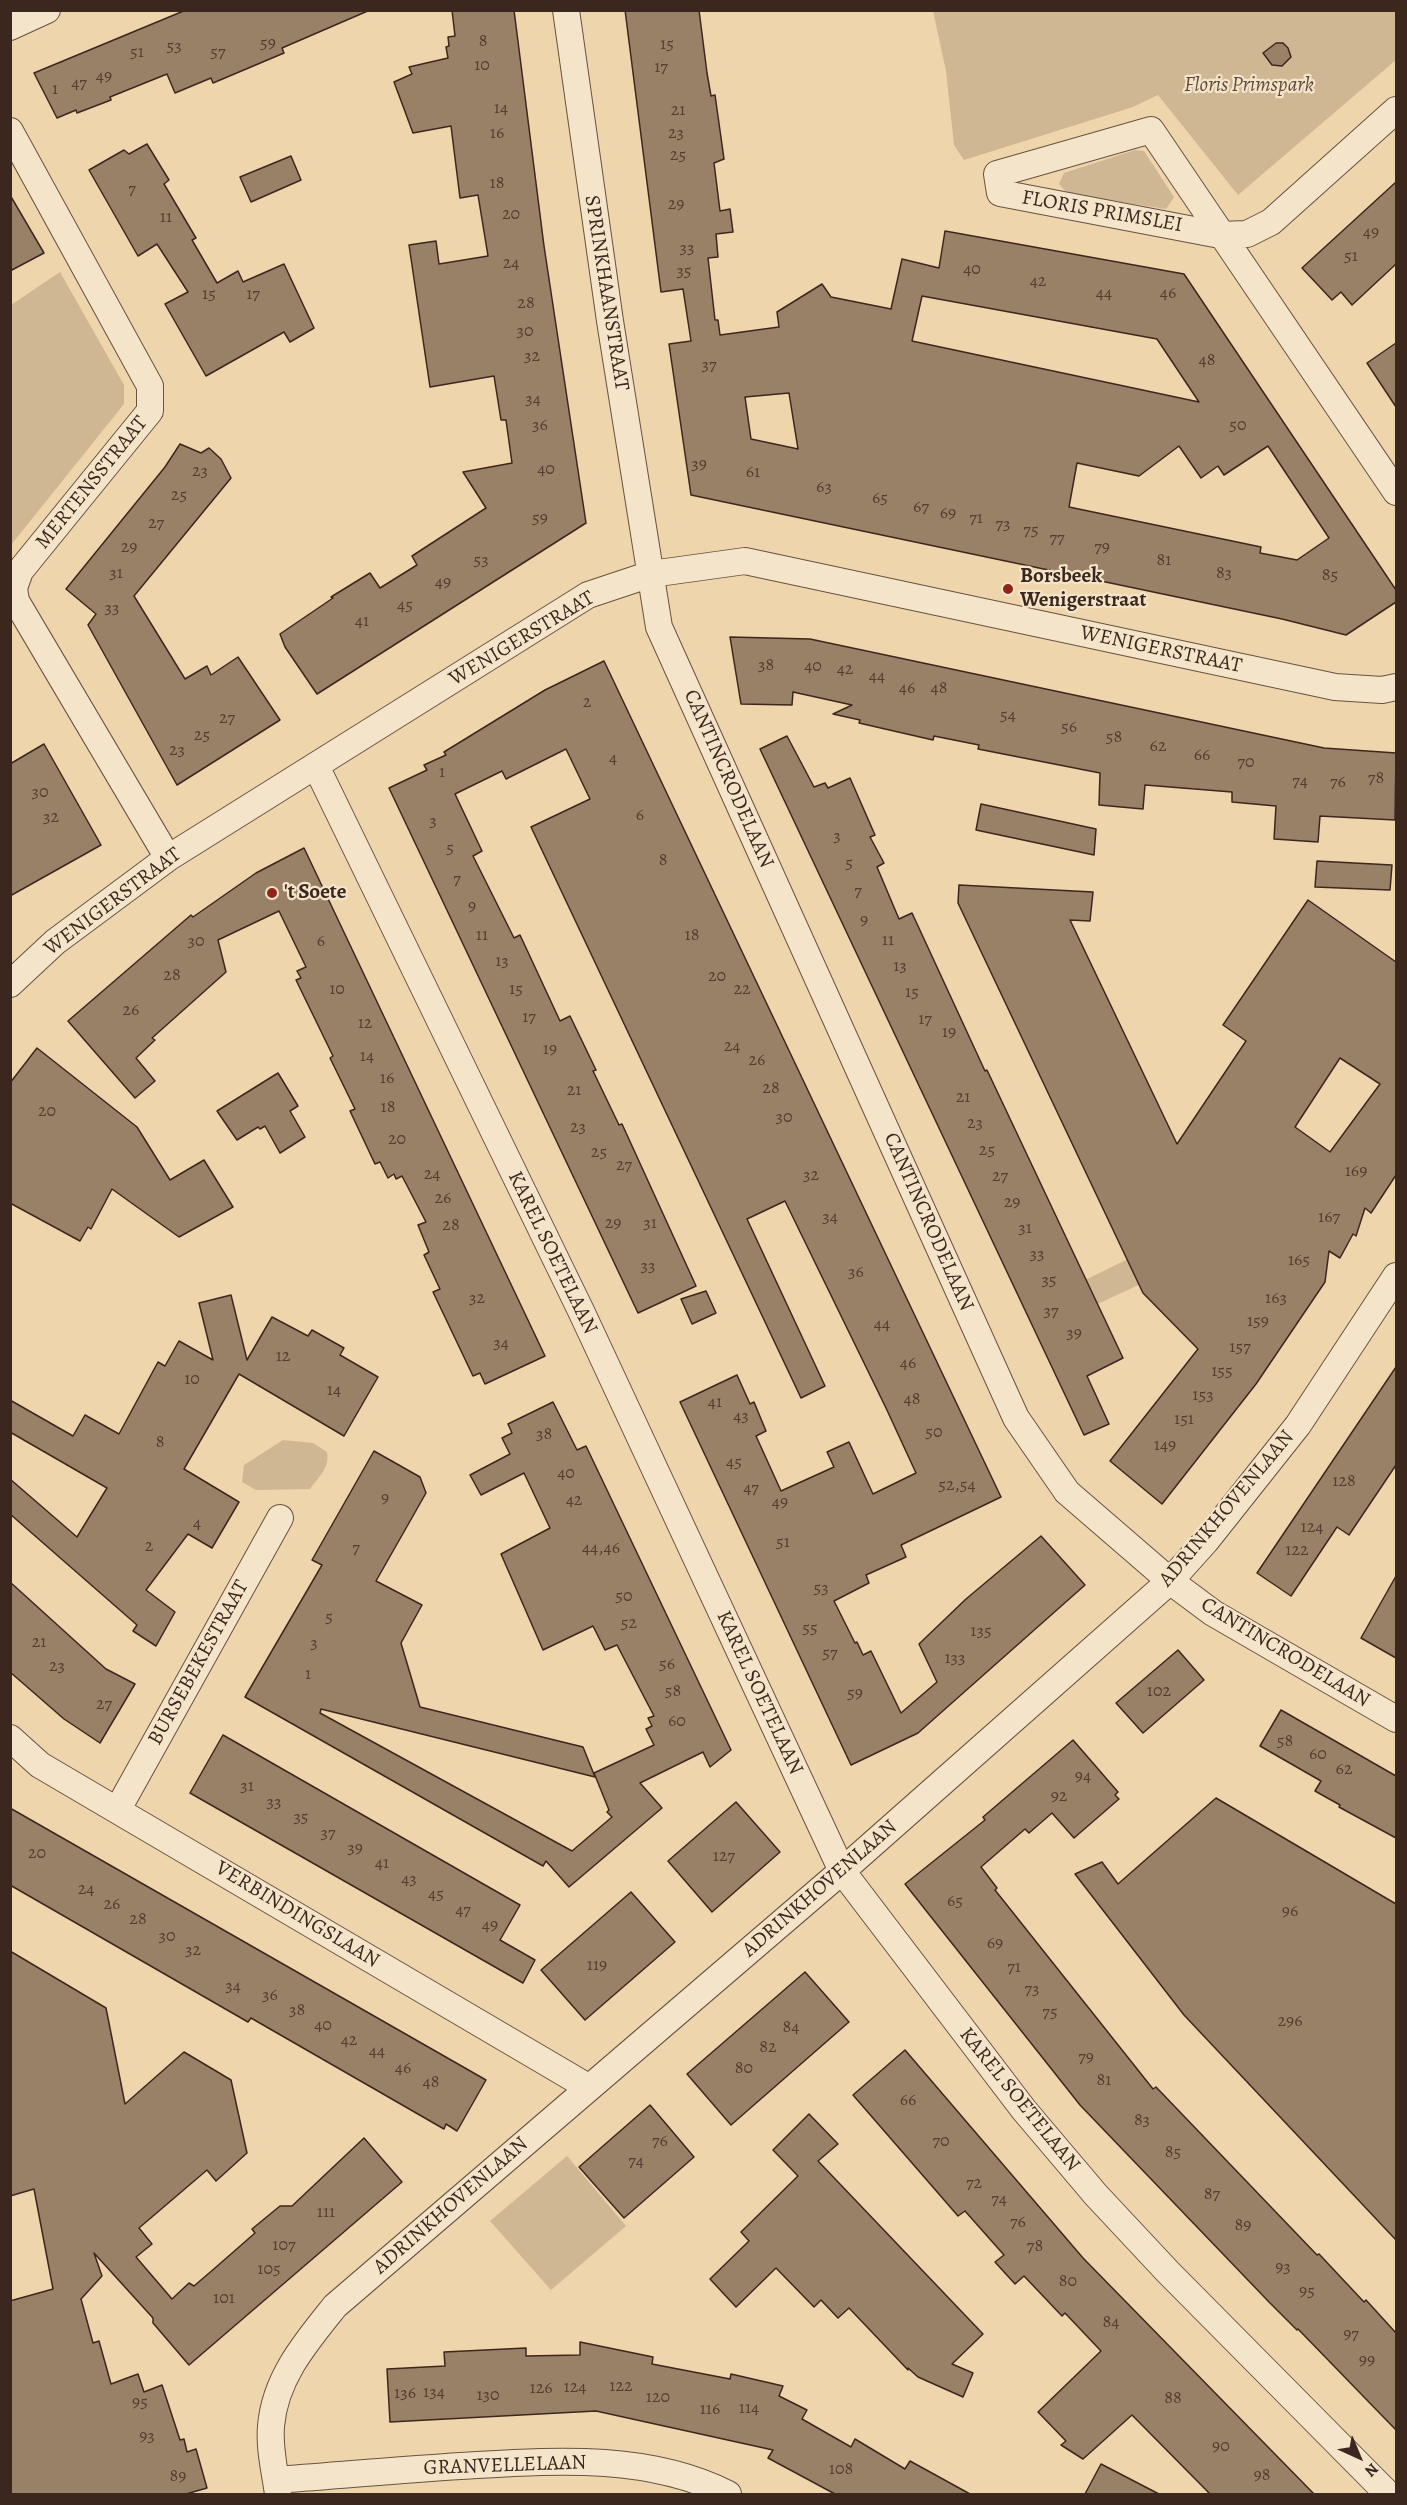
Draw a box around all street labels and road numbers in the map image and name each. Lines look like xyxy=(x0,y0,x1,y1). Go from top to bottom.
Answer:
street label: FLORIS PRIMSLEI xyxy=(1020,185,1184,239)
street label: SPRINKHAANSTRAAT xyxy=(578,193,634,393)
street label: MERTENSSTRAAT xyxy=(31,411,153,555)
street label: WENIGERSTRAAT xyxy=(445,586,599,692)
street label: WENIGERSTRAAT xyxy=(1078,621,1244,679)
street label: CANTINCRODELAAN xyxy=(677,686,779,872)
street label: WENIGERSTRAAT xyxy=(40,842,186,962)
street label: CANTINCRODELAAN xyxy=(877,1129,979,1315)
street label: KAREL SOETELAAN xyxy=(502,1168,602,1338)
street label: ADRINKHOVENLAAN xyxy=(1154,1426,1300,1592)
street label: BURSEBEKESTRAAT xyxy=(143,1576,255,1750)
street label: CANTINCRODELAAN xyxy=(1196,1593,1374,1713)
street label: KAREL SOETELAAN xyxy=(710,1607,808,1779)
street label: ADRINKHOVENLAAN xyxy=(738,1815,902,1963)
street label: VERBINDINGSLAAN xyxy=(211,1856,383,1974)
street label: KAREL SOETELAAN xyxy=(953,2023,1085,2177)
street label: ADRINKHOVENLAAN xyxy=(369,2132,533,2280)
street label: GRANVELLELAAN xyxy=(423,2451,587,2481)

